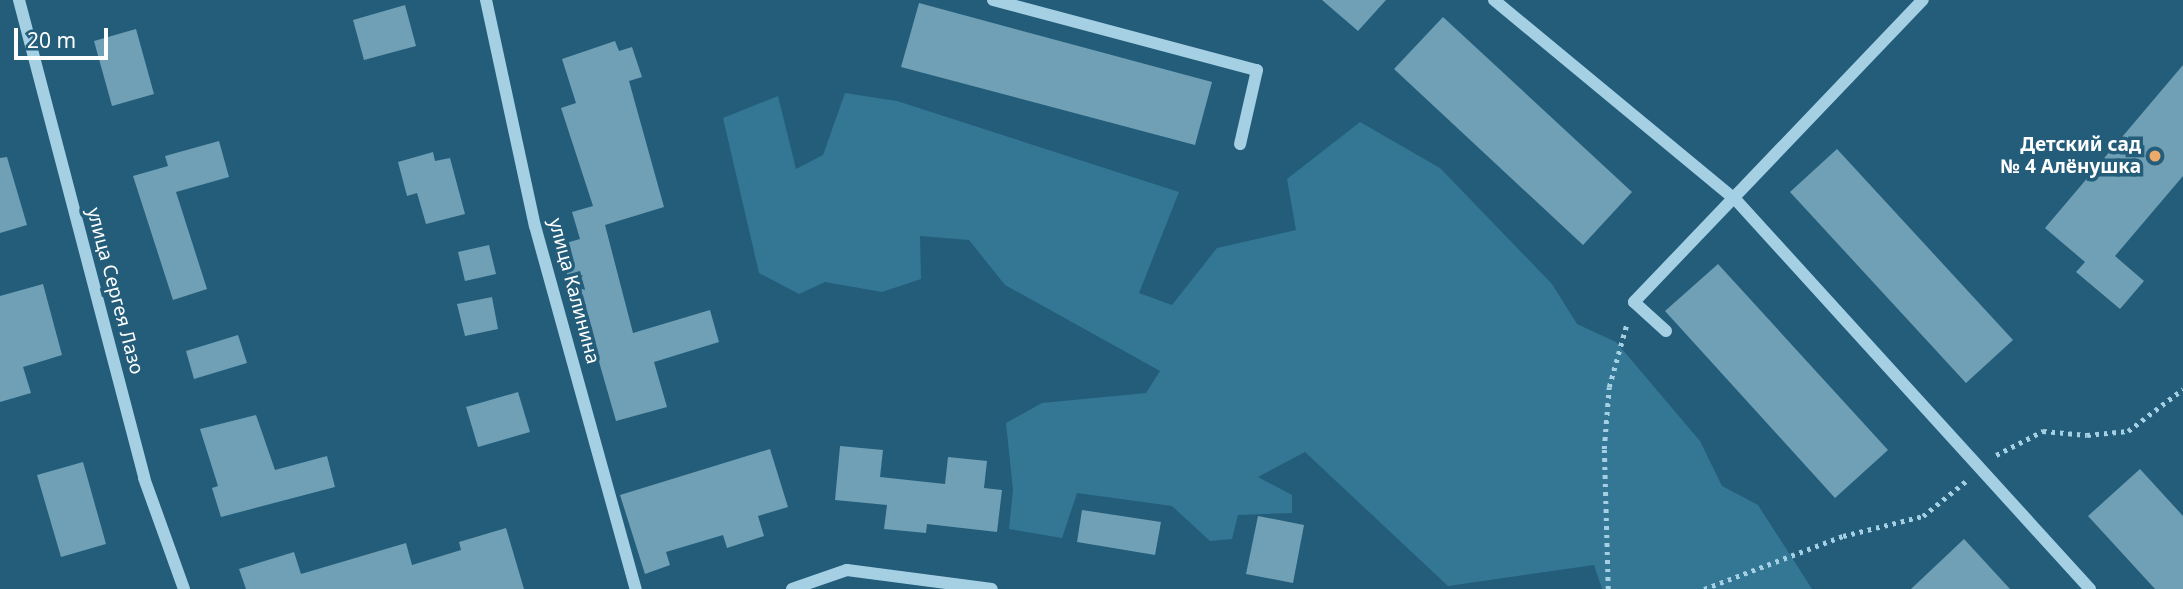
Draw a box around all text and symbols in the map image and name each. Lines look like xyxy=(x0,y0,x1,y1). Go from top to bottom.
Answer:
scale bar xyxy=(18,14,112,58)
text: 20 m xyxy=(27,26,76,54)
place label: Детский сад № 4 Алёнушка xyxy=(2001,134,2141,178)
marker: Детский сад № 4 Алёнушка xyxy=(2147,148,2163,164)
street label: улица Сергея Лазо xyxy=(82,205,148,377)
street label: улица Калинина xyxy=(544,216,604,366)

